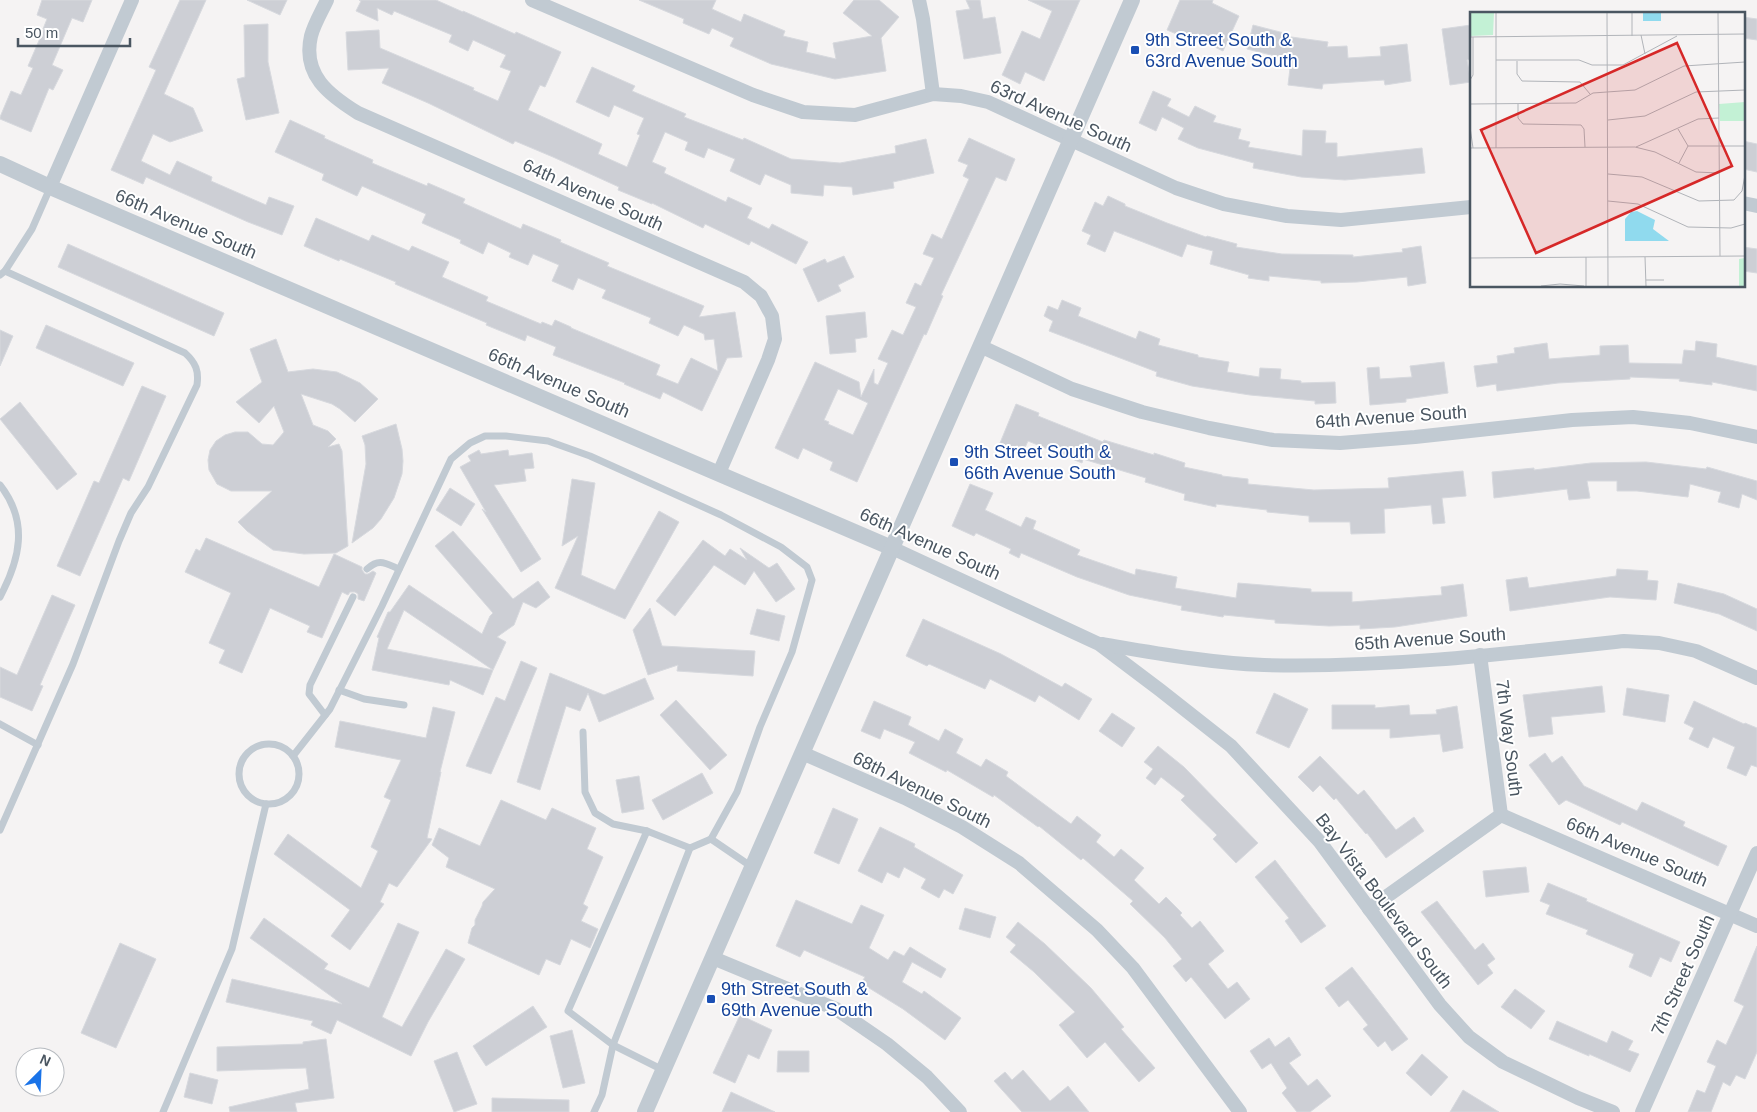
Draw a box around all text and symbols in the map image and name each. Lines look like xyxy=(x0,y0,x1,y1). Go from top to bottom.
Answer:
inset map xyxy=(1470,12,1744,288)
scale bar xyxy=(18,15,130,47)
text: 50 m xyxy=(25,24,58,41)
place label: 9th Street South & 63rd Avenue South xyxy=(1145,30,1298,71)
marker: 9th Street South & 63rd Avenue South xyxy=(1129,44,1141,56)
street label: 63rd Avenue South xyxy=(987,76,1135,156)
street label: 64th Avenue South xyxy=(520,155,666,235)
street label: 66th Avenue South xyxy=(112,185,260,263)
street label: 66th Avenue South xyxy=(485,344,633,422)
street label: 64th Avenue South xyxy=(1315,402,1467,432)
place label: 9th Street South & 66th Avenue South xyxy=(964,442,1116,483)
marker: 9th Street South & 66th Avenue South xyxy=(948,456,960,468)
street label: 66th Avenue South xyxy=(857,504,1003,584)
street label: 65th Avenue South xyxy=(1354,624,1506,654)
street label: 7th Way South xyxy=(1492,679,1526,797)
street label: 68th Avenue South xyxy=(849,748,995,832)
street label: Bay Vista Boulevard South xyxy=(1312,810,1456,992)
street label: 66th Avenue South xyxy=(1563,813,1711,891)
street label: 7th Street South xyxy=(1647,912,1719,1038)
place label: 9th Street South & 69th Avenue South xyxy=(721,979,873,1020)
marker: 9th Street South & 69th Avenue South xyxy=(705,993,717,1005)
north arrow xyxy=(15,1047,65,1097)
text: N xyxy=(37,1051,53,1069)

